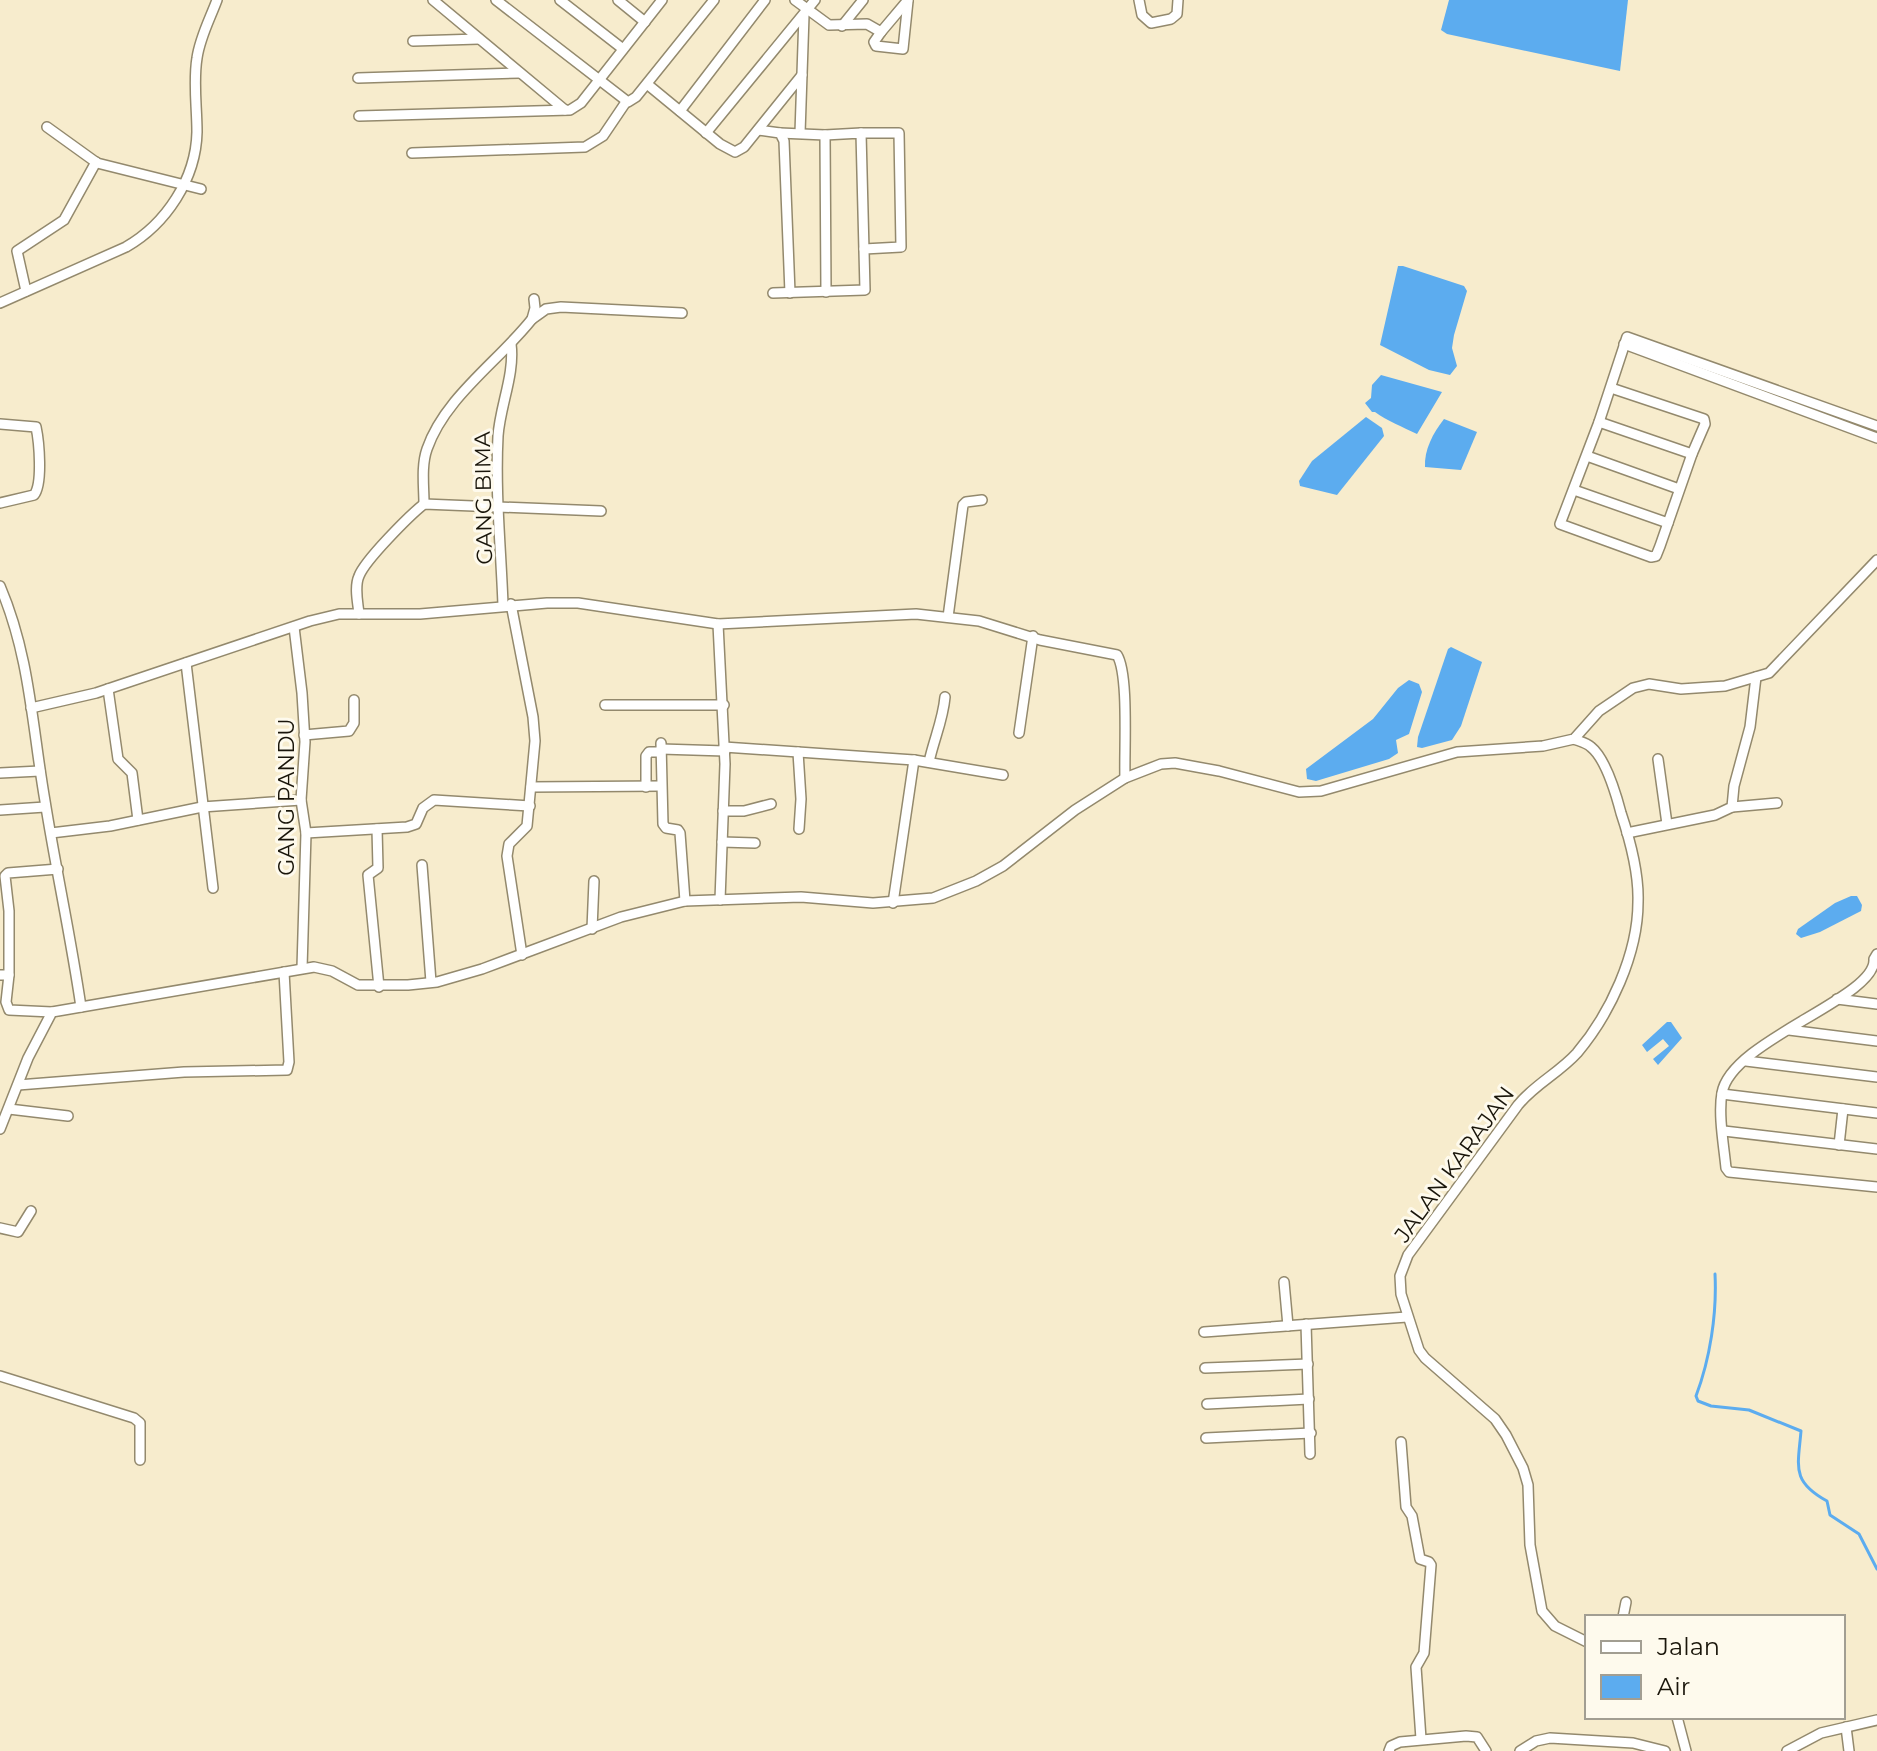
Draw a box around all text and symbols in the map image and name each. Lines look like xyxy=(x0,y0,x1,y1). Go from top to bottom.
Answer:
street label: GANG BIMA xyxy=(469,431,498,565)
street label: GANG PANDU xyxy=(273,718,300,876)
street label: JALAN KARAJAN xyxy=(1388,1081,1520,1248)
legend xyxy=(1585,1615,1845,1719)
text: Jalan xyxy=(1656,1632,1720,1661)
text: Air xyxy=(1657,1672,1690,1701)

